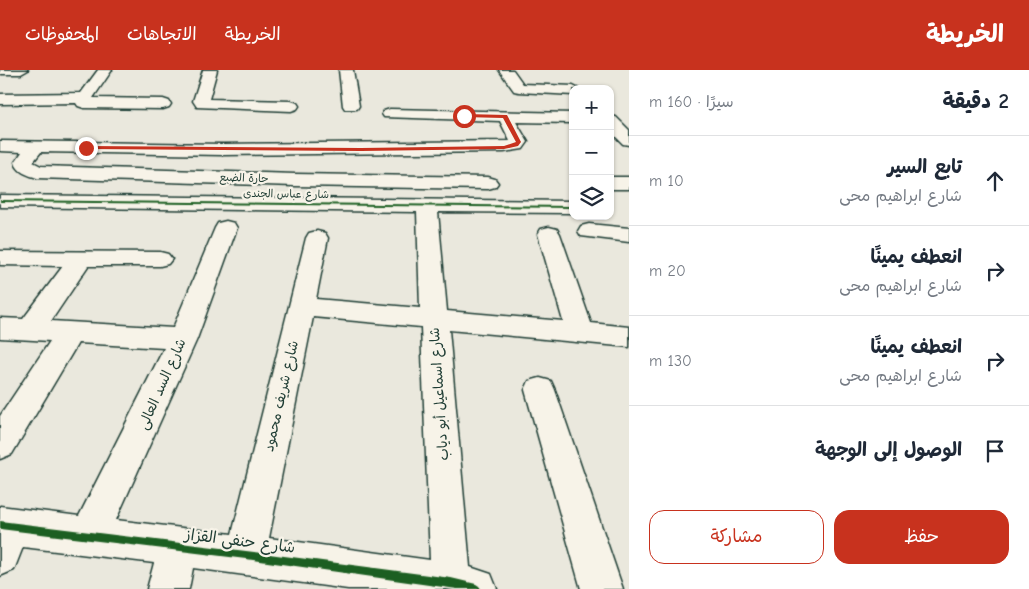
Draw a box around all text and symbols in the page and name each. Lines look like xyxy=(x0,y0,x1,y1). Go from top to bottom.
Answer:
text: الخريطة xyxy=(926,20,1004,48)
text: المحفوظات xyxy=(25,24,99,45)
text: الاتجاهات xyxy=(127,24,197,45)
text: الخريطة xyxy=(225,24,281,45)
map controls xyxy=(569,85,614,220)
button: + xyxy=(569,85,614,130)
text: 2 دقيقة xyxy=(943,89,1009,113)
text: سيرًا · 160 m xyxy=(649,93,734,111)
route start xyxy=(453,105,476,128)
button: − xyxy=(569,130,614,175)
route end xyxy=(75,137,98,160)
text: تابع السير xyxy=(888,156,962,178)
icon: ahead xyxy=(981,167,1009,195)
street label: حارة الضبع xyxy=(219,171,269,187)
text: 10 m xyxy=(649,172,684,190)
button: layers xyxy=(569,175,614,220)
street label: شارع عباس الجندى xyxy=(243,187,329,203)
text: شارع ابراهيم محى xyxy=(839,187,962,205)
text: انعطف يمينًا xyxy=(870,246,962,268)
icon: right xyxy=(981,257,1009,285)
text: 20 m xyxy=(649,262,686,280)
text: شارع ابراهيم محى xyxy=(839,277,962,295)
street label: شارع اسماعيل أبو دياب xyxy=(426,327,453,461)
street label: شارع السد العالى xyxy=(134,336,191,433)
text: انعطف يمينًا xyxy=(870,336,962,358)
street label: شارع شريف محمود xyxy=(260,339,303,453)
icon: right xyxy=(981,347,1009,375)
text: 130 m xyxy=(649,352,692,370)
text: شارع ابراهيم محى xyxy=(839,367,962,385)
icon: arrive xyxy=(981,437,1009,465)
text: الوصول إلى الوجهة xyxy=(815,439,962,461)
button: مشاركة xyxy=(649,510,824,564)
button: حفظ xyxy=(834,510,1009,564)
street label: شارع حنفى القزاز xyxy=(181,525,296,559)

